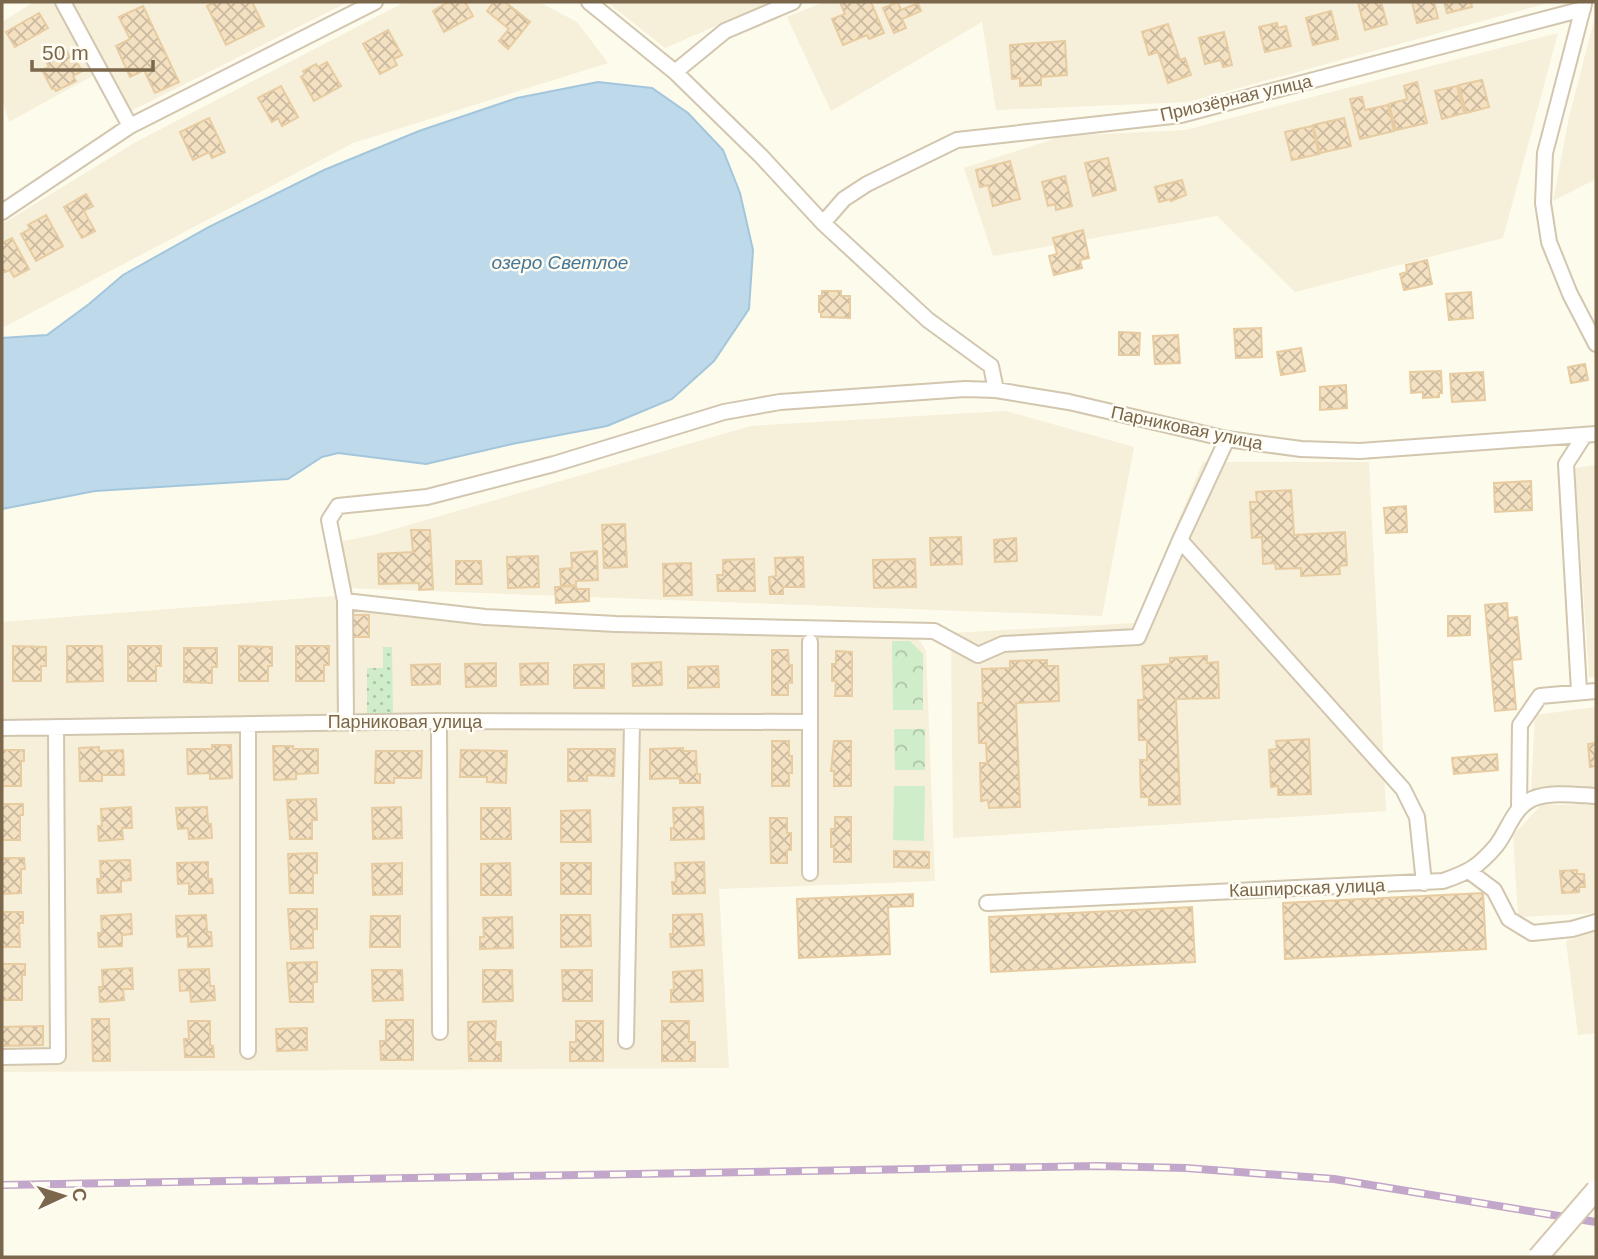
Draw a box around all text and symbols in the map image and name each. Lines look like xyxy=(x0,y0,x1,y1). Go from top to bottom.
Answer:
scale bar xyxy=(32,28,152,72)
text: 50 m xyxy=(42,41,89,64)
street label: Приозёрная улица xyxy=(1158,71,1315,125)
water label: озеро Светлое xyxy=(492,252,628,273)
street label: Парниковая улица xyxy=(1109,402,1266,454)
street label: Парниковая улица xyxy=(328,712,483,732)
street label: Кашпирская улица xyxy=(1229,875,1386,901)
north arrow xyxy=(28,1161,98,1231)
text: С xyxy=(69,1187,90,1203)

